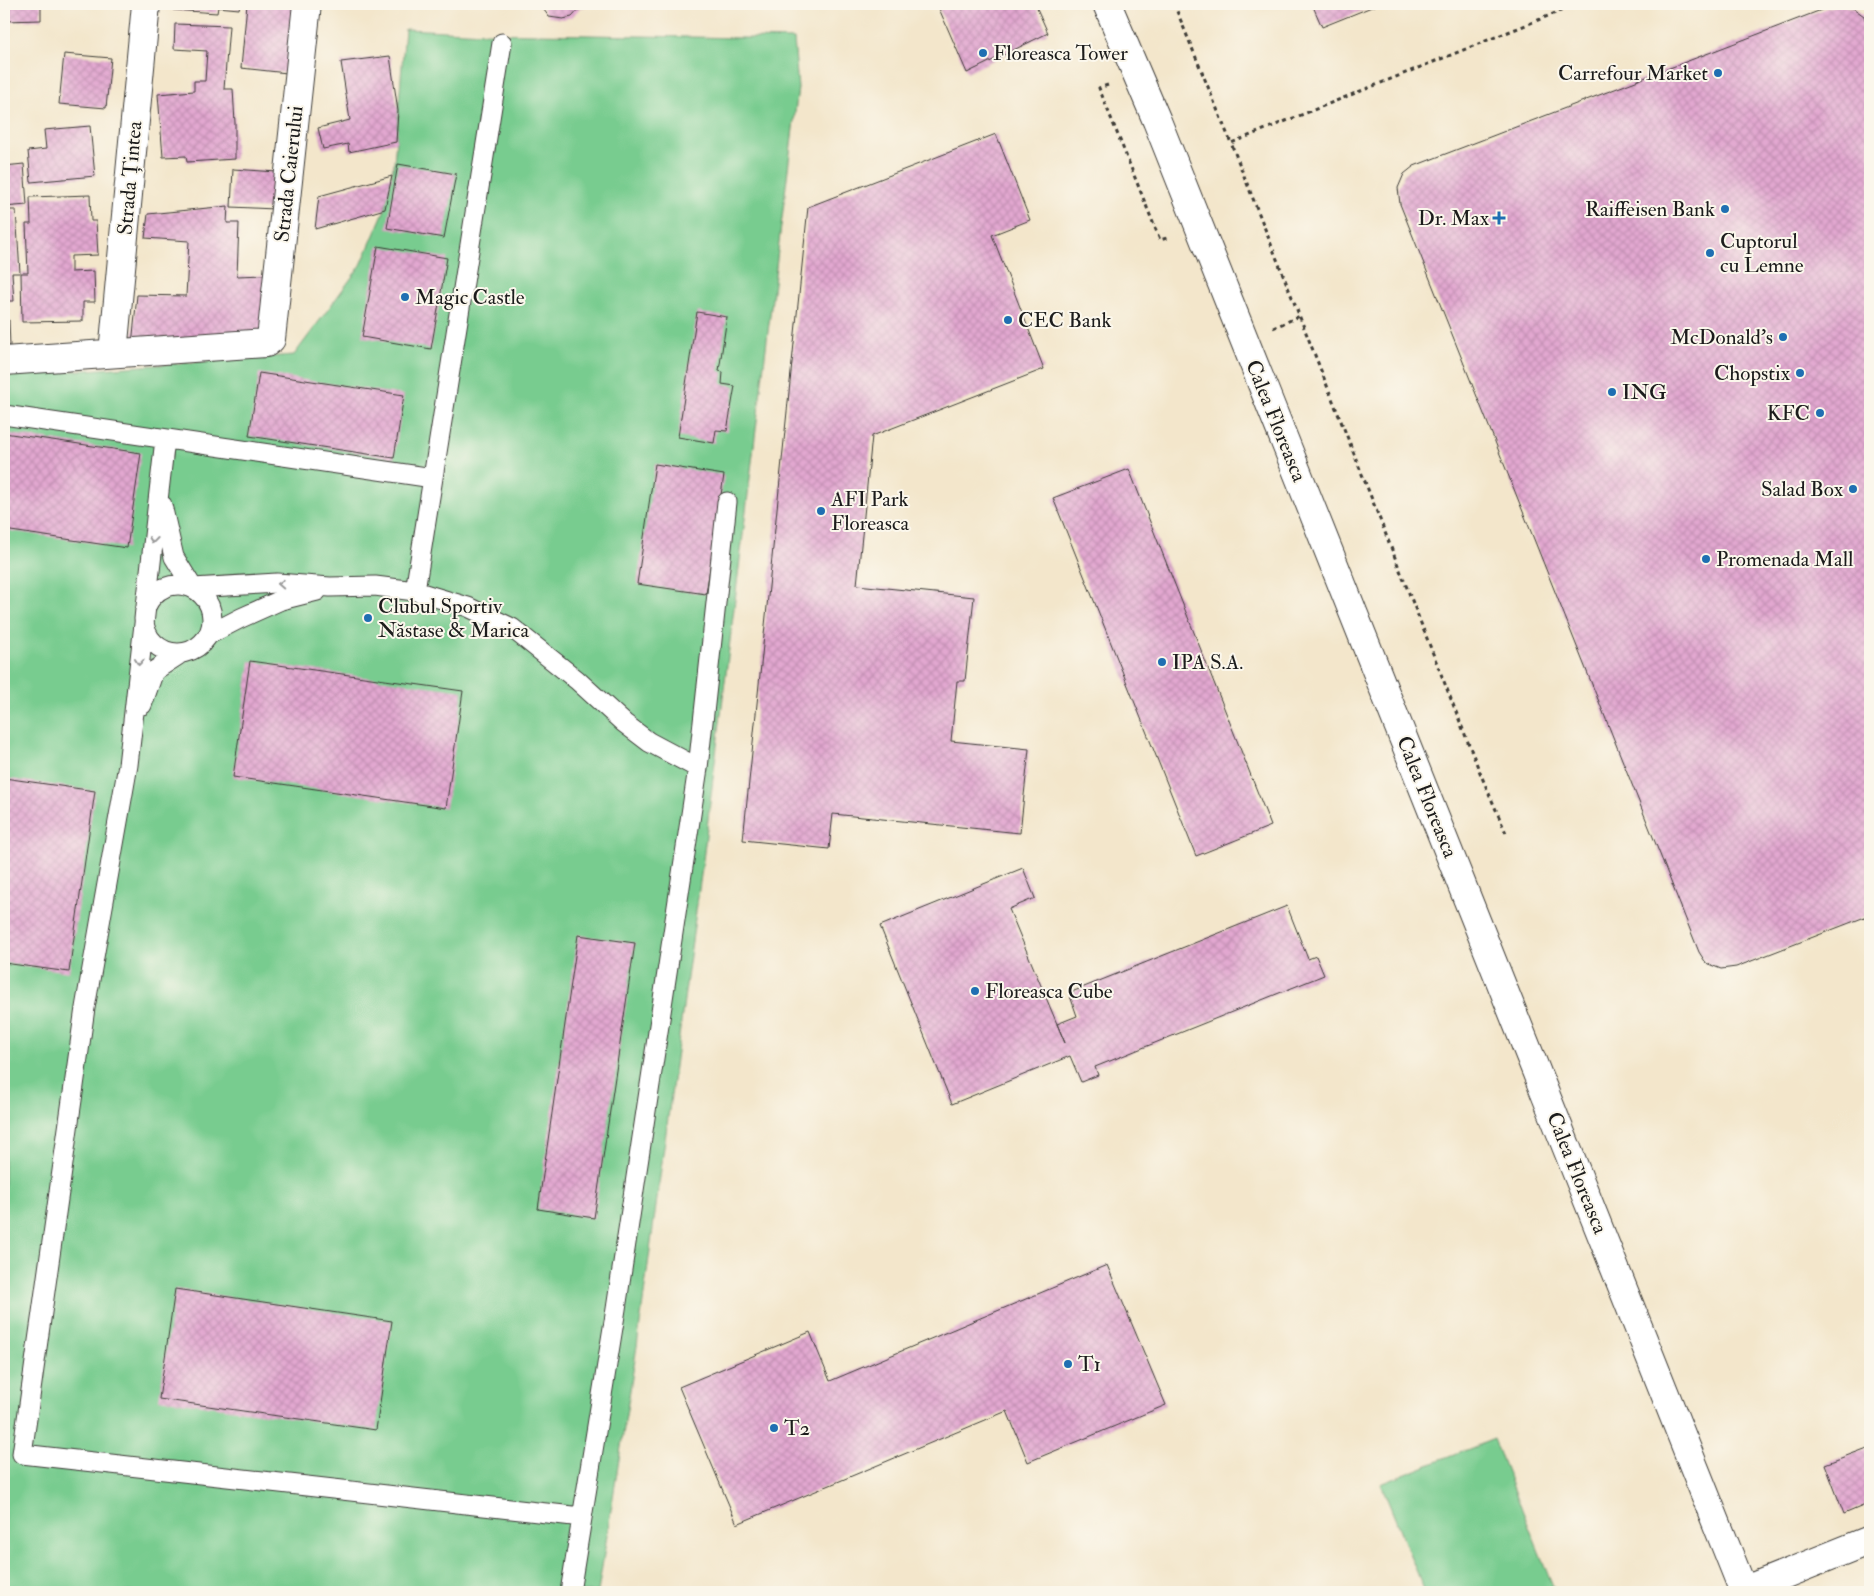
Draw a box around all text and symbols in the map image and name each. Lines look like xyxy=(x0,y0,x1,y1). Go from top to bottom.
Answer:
place label: Floreasca Tower xyxy=(993,40,1128,67)
marker: Floreasca Tower xyxy=(977,47,989,59)
place label: Carrefour Market xyxy=(1558,60,1708,87)
marker: Carrefour Market xyxy=(1712,67,1724,79)
street label: Strada Caierului xyxy=(268,104,310,244)
street label: Strada Țintea xyxy=(112,119,148,236)
place label: Raiffeisen Bank xyxy=(1585,196,1715,223)
marker: Raiffeisen Bank xyxy=(1719,203,1731,215)
place label: Dr. Max xyxy=(1418,205,1490,232)
marker: Dr. Max xyxy=(1493,212,1505,224)
place label: Cuptorul cu Lemne xyxy=(1720,228,1804,279)
marker: Cuptorul cu Lemne xyxy=(1704,247,1716,259)
place label: Magic Castle xyxy=(415,284,525,311)
marker: Magic Castle xyxy=(399,291,411,303)
place label: CEC Bank xyxy=(1018,307,1112,334)
marker: CEC Bank xyxy=(1002,314,1014,326)
place label: McDonald's xyxy=(1670,324,1773,351)
marker: McDonald's xyxy=(1777,331,1789,343)
street label: Calea Floreasca xyxy=(1239,356,1313,486)
place label: Chopstix xyxy=(1714,360,1791,387)
marker: Chopstix xyxy=(1794,367,1806,379)
place label: ING xyxy=(1622,379,1667,406)
marker: ING xyxy=(1606,386,1618,398)
place label: KFC xyxy=(1767,400,1810,427)
marker: KFC xyxy=(1814,407,1826,419)
place label: Salad Box xyxy=(1761,476,1844,503)
marker: Salad Box xyxy=(1847,483,1859,495)
place label: AFI Park Floreasca xyxy=(830,486,909,537)
marker: AFI Park Floreasca xyxy=(815,505,827,517)
one-way arrow xyxy=(148,536,159,544)
place label: Promenada Mall xyxy=(1716,546,1854,573)
marker: Promenada Mall xyxy=(1700,553,1712,565)
one-way arrow xyxy=(277,578,285,589)
place label: Clubul Sportiv Năstase & Marica xyxy=(378,593,530,644)
marker: Clubul Sportiv Năstase & Marica xyxy=(362,612,374,624)
place label: IPA S.A. xyxy=(1172,649,1243,676)
marker: IPA S.A. xyxy=(1156,656,1168,668)
one-way arrow xyxy=(134,658,145,666)
street label: Calea Floreasca xyxy=(1390,732,1464,862)
place label: Floreasca Cube xyxy=(985,978,1113,1005)
marker: Floreasca Cube xyxy=(969,985,981,997)
street label: Calea Floreasca xyxy=(1540,1108,1614,1238)
place label: T1 xyxy=(1078,1351,1101,1378)
marker: T1 xyxy=(1062,1358,1074,1370)
place label: T2 xyxy=(784,1415,810,1442)
marker: T2 xyxy=(768,1422,780,1434)

